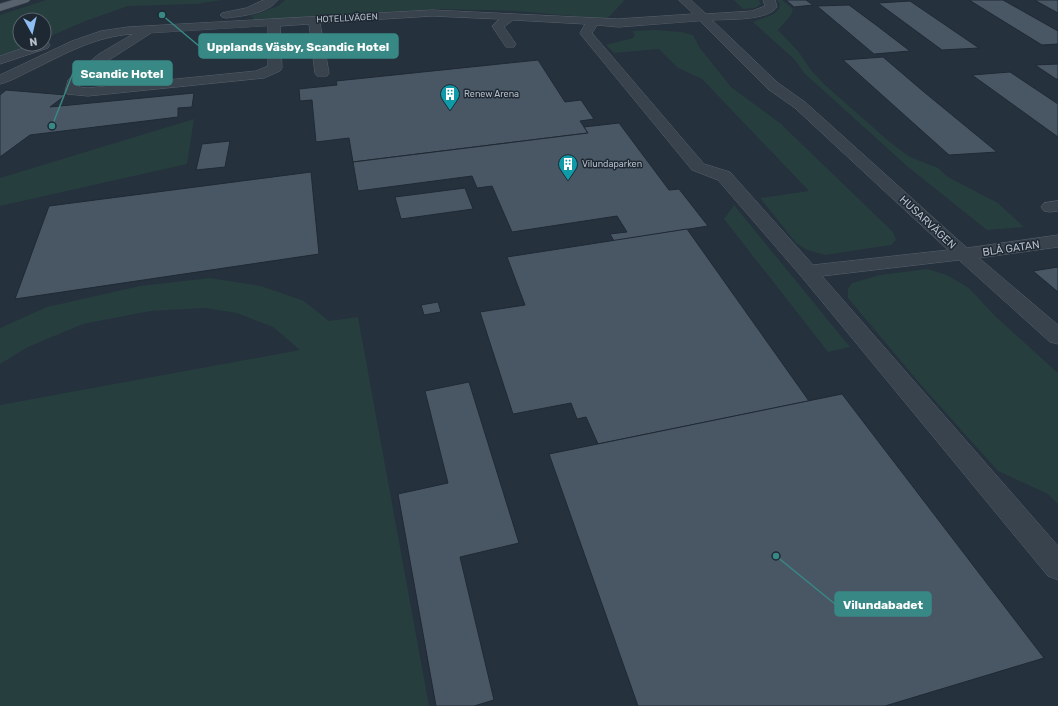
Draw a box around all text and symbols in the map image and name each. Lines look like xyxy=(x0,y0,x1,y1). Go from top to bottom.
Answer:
street label: HOTELLVÄGEN xyxy=(316,11,378,25)
north arrow xyxy=(12,12,52,52)
text: N xyxy=(28,34,38,48)
callout: Upplands Väsby, Scandic Hotel xyxy=(199,34,398,58)
text: Upplands Väsby, Scandic Hotel xyxy=(207,40,389,54)
callout: Scandic Hotel xyxy=(73,61,172,85)
text: Scandic Hotel xyxy=(81,67,163,81)
building icon: Renew Arena xyxy=(439,83,461,111)
place label: Renew Arena xyxy=(464,89,519,99)
building icon: Vilundaparken xyxy=(557,153,579,181)
place label: Vilundaparken xyxy=(582,159,642,169)
street label: HUSARVÄGEN xyxy=(897,193,959,252)
street label: BLÅ GATAN xyxy=(982,238,1041,259)
callout: Vilundabadet xyxy=(835,592,931,616)
text: Vilundabadet xyxy=(843,598,923,612)

